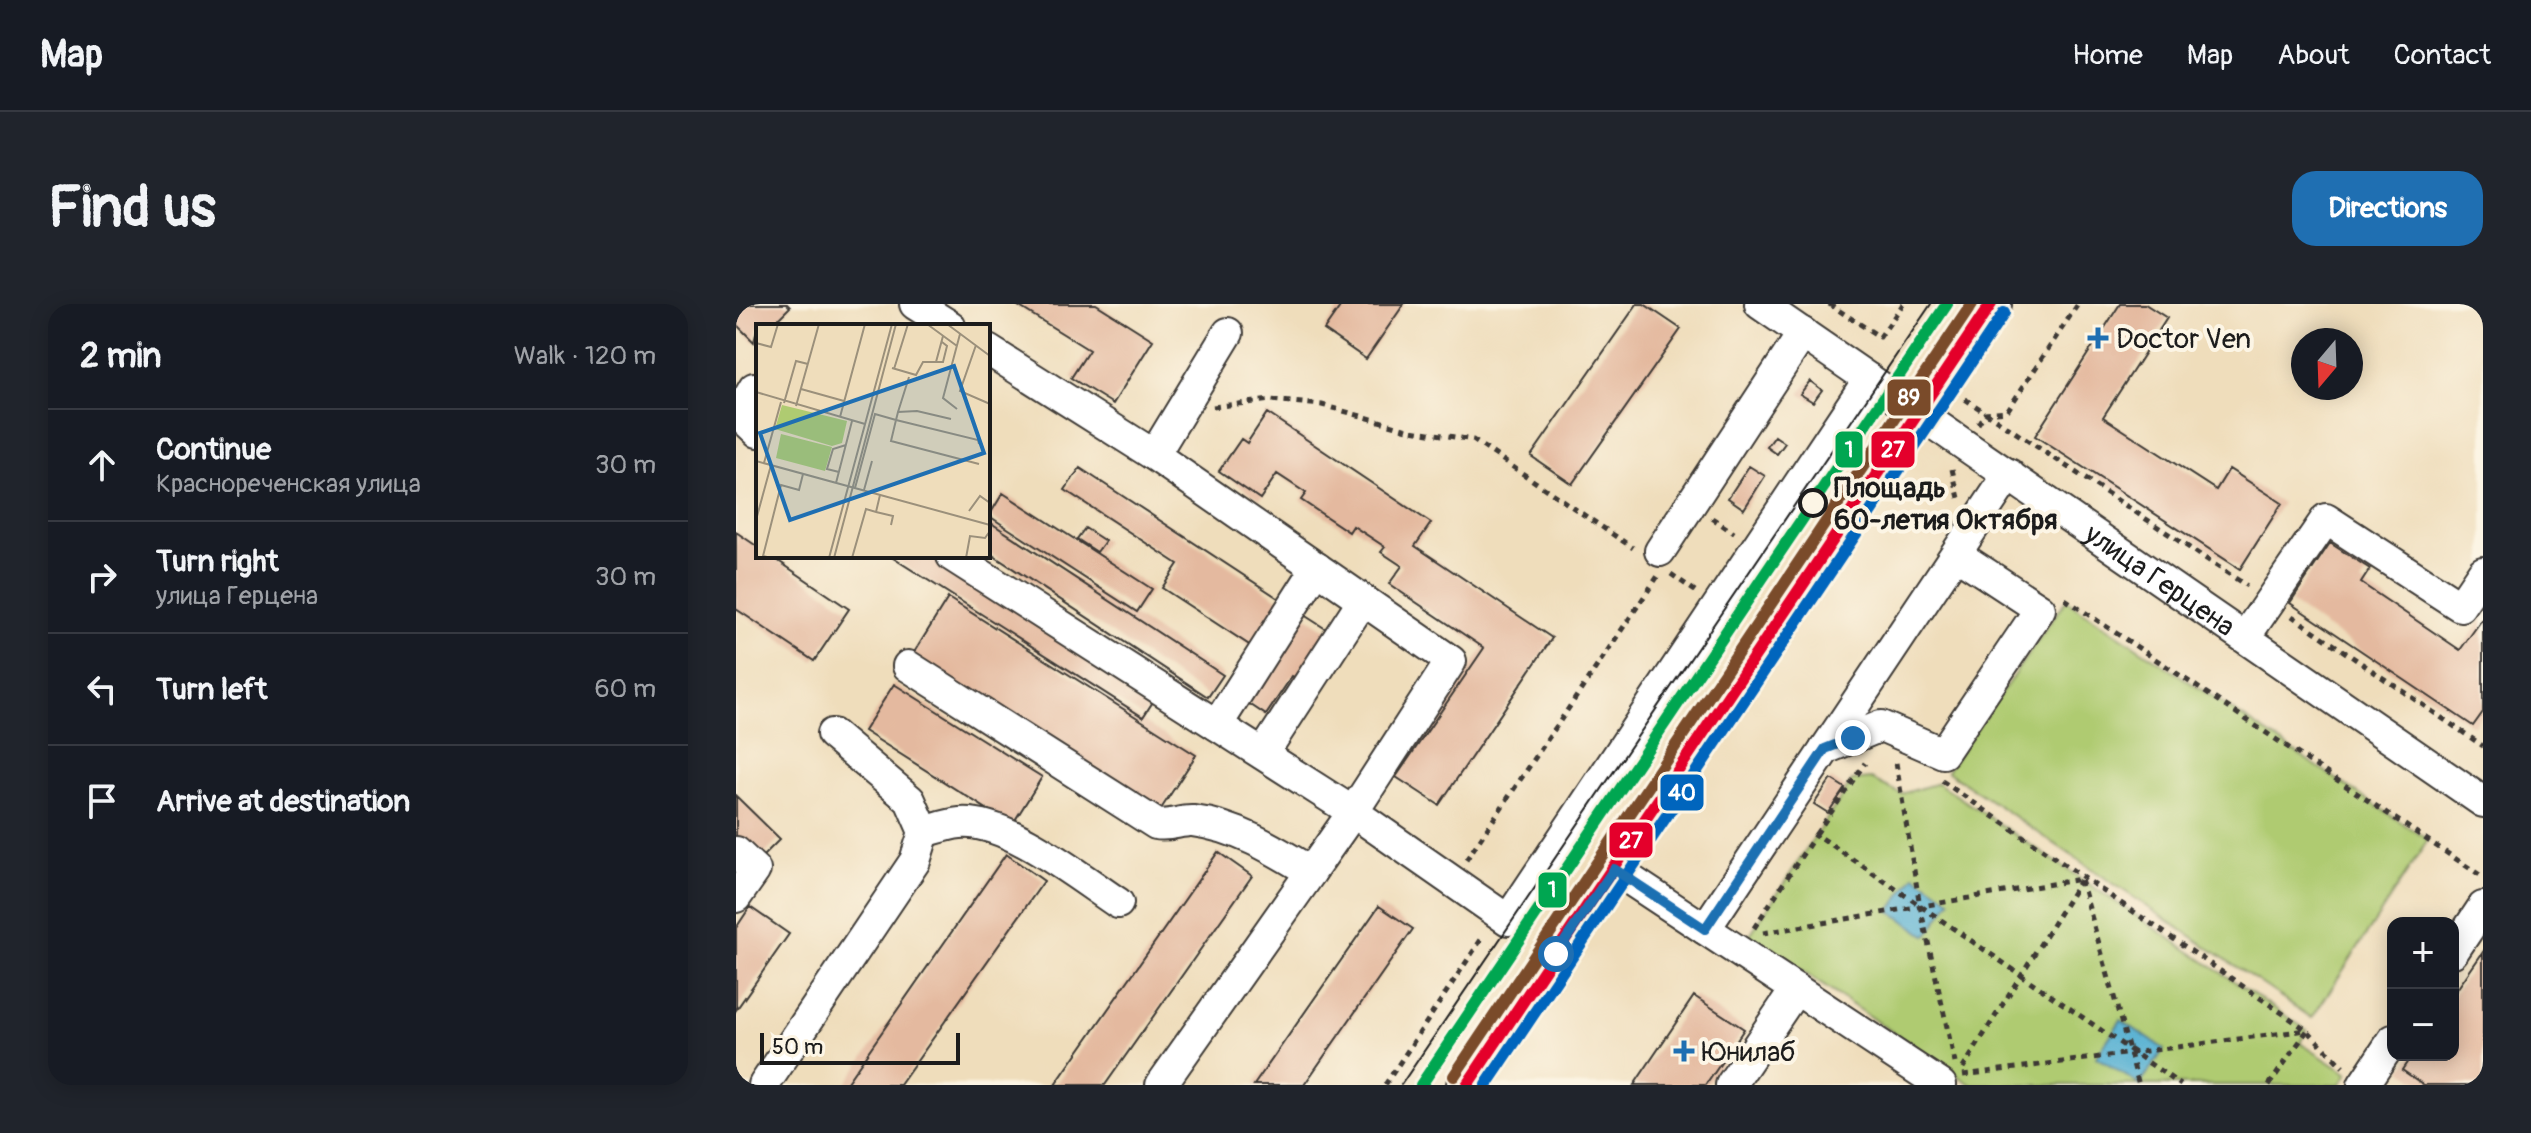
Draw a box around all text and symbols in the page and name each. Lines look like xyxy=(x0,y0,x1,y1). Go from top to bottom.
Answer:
text: Map xyxy=(40,31,103,79)
text: Home xyxy=(2072,38,2143,73)
text: Map xyxy=(2187,38,2233,73)
text: About xyxy=(2277,38,2350,73)
text: Contact xyxy=(2394,38,2491,73)
button: Directions xyxy=(2292,171,2483,246)
text: Find us xyxy=(48,174,216,243)
place label: Doctor Ven xyxy=(2116,322,2251,357)
inset map xyxy=(756,324,990,558)
marker: Doctor Ven xyxy=(2087,327,2109,349)
north arrow xyxy=(2291,328,2363,400)
text: 2 min xyxy=(80,335,162,378)
text: Walk · 120 m xyxy=(514,340,656,372)
line badge: 89 xyxy=(1886,378,1932,417)
text: 89 xyxy=(1898,384,1920,412)
line badge: 1 xyxy=(1834,430,1864,469)
line badge: 27 xyxy=(1870,430,1916,469)
text: Continue xyxy=(156,431,271,468)
text: 1 xyxy=(1845,436,1853,464)
text: 27 xyxy=(1881,436,1905,464)
icon: ahead xyxy=(80,443,124,487)
text: 30 m xyxy=(595,449,656,481)
text: Краснореченская улица xyxy=(156,468,421,500)
place label: Площадь 60-летия Октября xyxy=(1834,471,2057,538)
marker: Площадь 60-летия Октября xyxy=(1799,489,1827,517)
street label: улица Герцена xyxy=(2077,516,2241,645)
text: Turn right xyxy=(156,543,279,580)
icon: right xyxy=(80,555,124,599)
text: 30 m xyxy=(595,561,656,593)
text: улица Герцена xyxy=(156,580,318,612)
icon: left xyxy=(80,667,124,711)
text: Turn left xyxy=(156,671,267,708)
text: 60 m xyxy=(594,673,656,705)
route end xyxy=(1835,720,1871,756)
line badge: 40 xyxy=(1659,773,1705,812)
icon: arrive xyxy=(80,779,124,823)
text: 40 xyxy=(1668,779,1696,807)
text: Arrive at destination xyxy=(156,783,410,820)
line badge: 27 xyxy=(1608,821,1654,859)
text: 27 xyxy=(1619,827,1643,855)
line badge: 1 xyxy=(1537,871,1568,909)
text: 1 xyxy=(1548,876,1556,904)
map controls xyxy=(2387,917,2459,1061)
button: + xyxy=(2387,917,2459,989)
route start xyxy=(1538,936,1574,972)
button: − xyxy=(2387,989,2459,1061)
scale bar xyxy=(760,1029,960,1065)
text: 50 m xyxy=(772,1033,823,1061)
place label: Юнилаб xyxy=(1702,1035,1796,1070)
marker: Юнилаб xyxy=(1673,1040,1695,1062)

